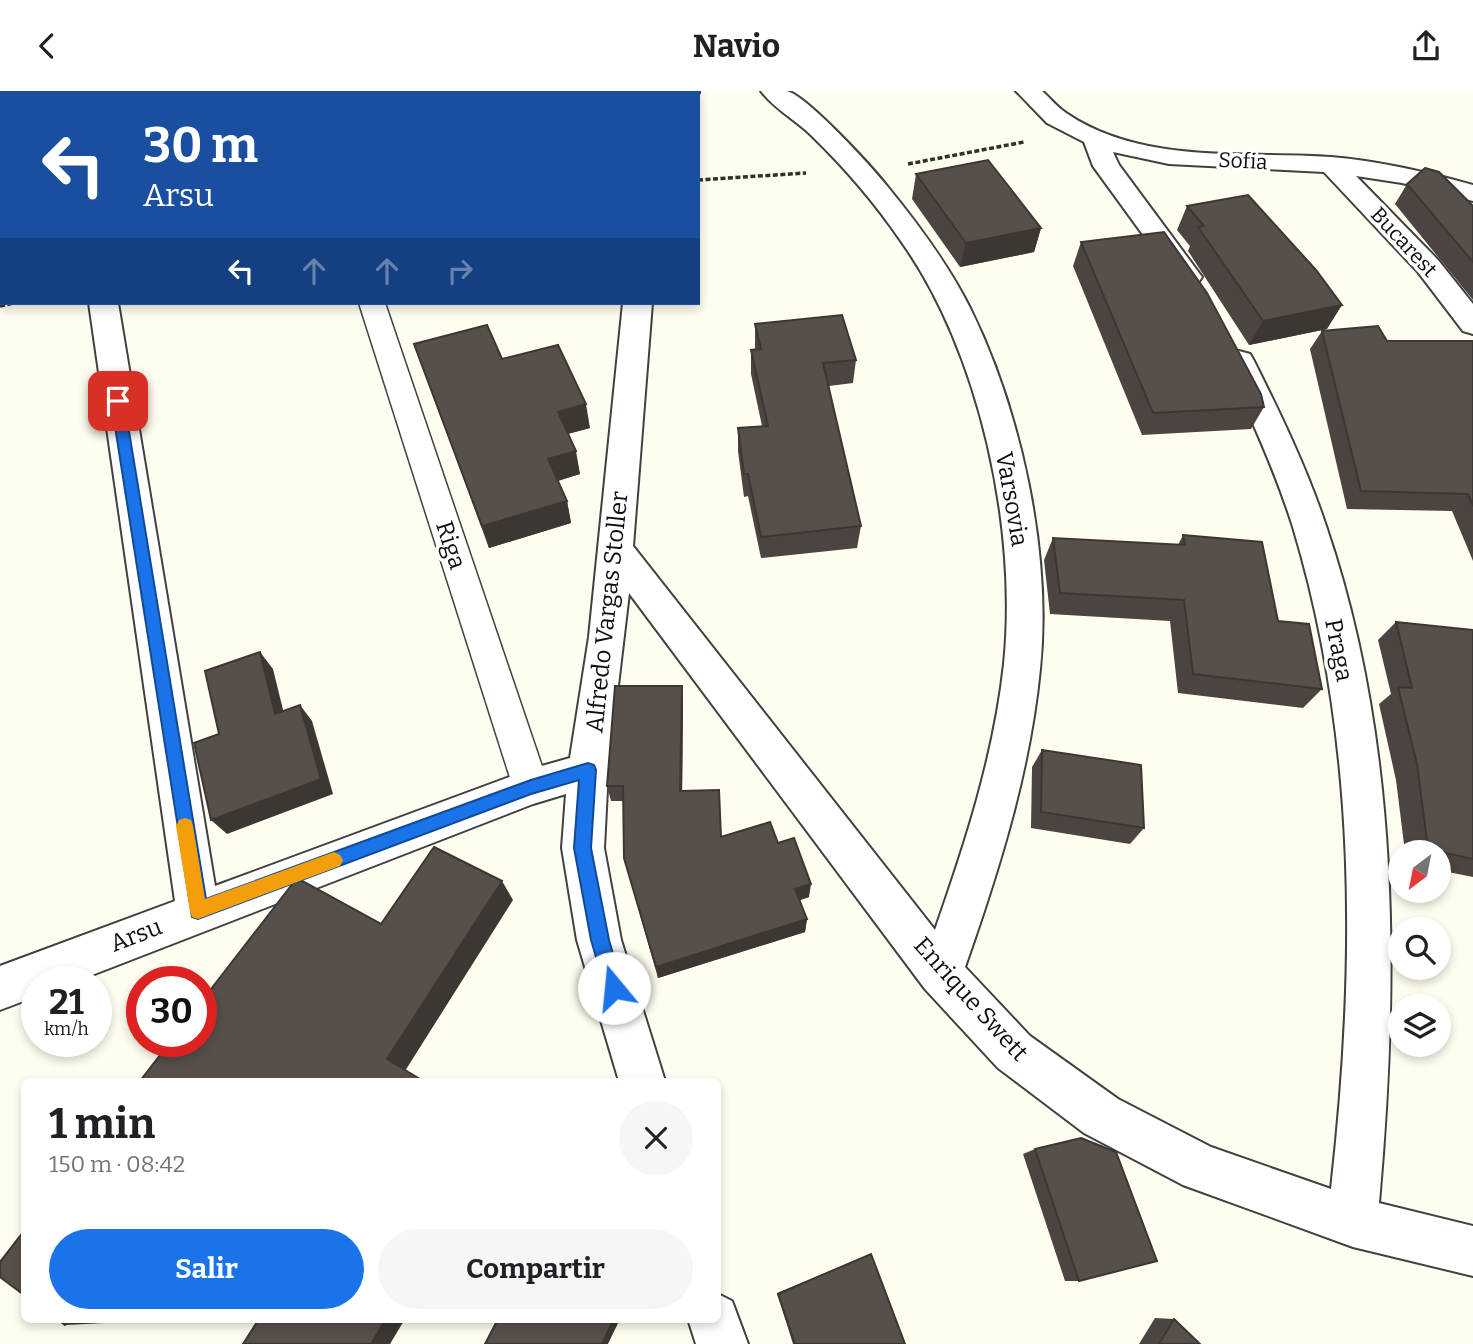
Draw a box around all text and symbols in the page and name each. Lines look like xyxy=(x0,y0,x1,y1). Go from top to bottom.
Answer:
icon: back xyxy=(28,27,66,65)
text: Navio xyxy=(693,27,780,65)
icon: share xyxy=(1407,27,1445,65)
text: 30 m xyxy=(143,116,258,175)
icon: left xyxy=(28,119,119,210)
street label: Sofia xyxy=(1218,147,1269,175)
text: Arsu xyxy=(143,176,214,214)
street label: Bucarest xyxy=(1365,202,1443,283)
icon: left xyxy=(222,252,260,290)
icon: ahead xyxy=(295,252,333,290)
icon: ahead xyxy=(368,252,406,290)
icon: right xyxy=(441,252,479,290)
pin xyxy=(88,371,148,431)
icon: arrive xyxy=(99,382,137,420)
street label: Varsovia xyxy=(990,450,1034,548)
street label: Alfredo Vargas Stoller xyxy=(580,490,634,734)
street label: Riga xyxy=(430,517,472,573)
street label: Praga xyxy=(1319,616,1359,684)
north arrow xyxy=(1388,840,1451,903)
map controls xyxy=(1388,840,1451,1057)
street label: Arsu xyxy=(106,912,166,958)
button: search xyxy=(1388,917,1451,980)
street label: Enrique Swett xyxy=(908,931,1034,1067)
position arrow xyxy=(577,951,651,1025)
speed limit sign: 30 xyxy=(126,966,217,1057)
text: 21 xyxy=(49,981,84,1023)
button: layers xyxy=(1388,994,1451,1057)
text: km/h xyxy=(44,1018,89,1040)
text: 1 min xyxy=(49,1099,155,1149)
button: close xyxy=(619,1101,693,1175)
text: 150 m · 08:42 xyxy=(49,1150,185,1178)
button: Salir xyxy=(49,1229,364,1309)
button: Compartir xyxy=(378,1229,693,1309)

